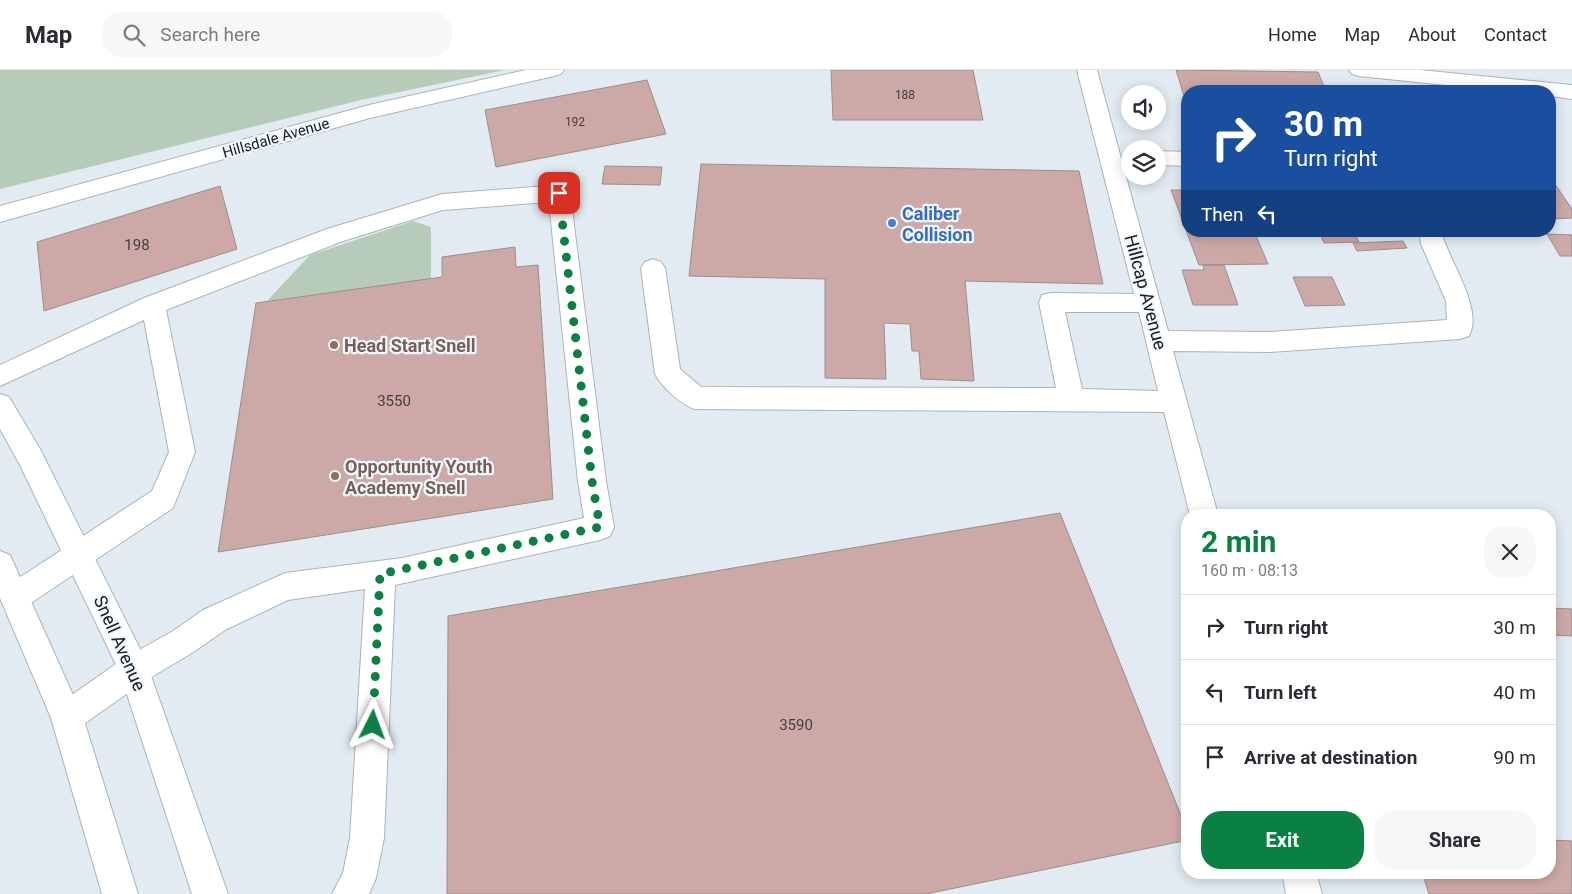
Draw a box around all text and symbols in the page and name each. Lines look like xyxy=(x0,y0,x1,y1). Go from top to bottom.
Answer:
search box xyxy=(102,12,452,57)
text: Map xyxy=(25,21,72,49)
icon: search xyxy=(120,21,148,49)
text: Search here xyxy=(160,23,260,46)
text: Home xyxy=(1268,24,1317,45)
text: Map xyxy=(1345,24,1380,45)
text: About xyxy=(1408,24,1456,45)
text: Contact xyxy=(1484,24,1547,45)
map controls xyxy=(1121,85,1166,185)
button: sound xyxy=(1121,85,1166,130)
house number: 188 xyxy=(895,88,915,102)
text: 30 m xyxy=(1284,104,1363,145)
icon: right xyxy=(1201,105,1266,170)
street label: Hillsdale Avenue xyxy=(220,114,332,162)
house number: 192 xyxy=(565,115,585,129)
button: layers xyxy=(1121,140,1166,185)
text: Turn right xyxy=(1284,146,1378,171)
pin xyxy=(538,172,580,214)
icon: arrive xyxy=(545,179,573,207)
icon: left xyxy=(1253,200,1281,228)
place label: Caliber Collision xyxy=(902,203,973,245)
text: Then xyxy=(1201,203,1243,226)
marker: Caliber Collision xyxy=(886,217,898,229)
street label: Hillcap Avenue xyxy=(1121,232,1171,352)
house number: 198 xyxy=(124,236,150,254)
place label: Head Start Snell xyxy=(344,335,476,356)
marker: Head Start Snell xyxy=(328,339,340,351)
house number: 3550 xyxy=(377,392,411,410)
place label: Opportunity Youth Academy Snell xyxy=(345,456,493,498)
marker: Opportunity Youth Academy Snell xyxy=(329,470,341,482)
text: 2 min xyxy=(1201,524,1276,559)
button: close xyxy=(1484,526,1536,578)
text: 160 m · 08:13 xyxy=(1201,561,1298,580)
street label: Snell Avenue xyxy=(90,592,150,694)
icon: right xyxy=(1201,613,1229,641)
text: Turn right xyxy=(1244,616,1328,639)
text: 30 m xyxy=(1493,616,1536,639)
icon: left xyxy=(1201,678,1229,706)
text: Turn left xyxy=(1244,681,1317,704)
text: 40 m xyxy=(1493,681,1536,704)
position arrow xyxy=(346,698,398,750)
house number: 3590 xyxy=(779,716,813,734)
icon: arrive xyxy=(1201,743,1229,771)
text: Arrive at destination xyxy=(1244,746,1417,769)
text: 90 m xyxy=(1493,746,1536,769)
button: Exit xyxy=(1201,811,1364,869)
button: Share xyxy=(1374,811,1536,869)

